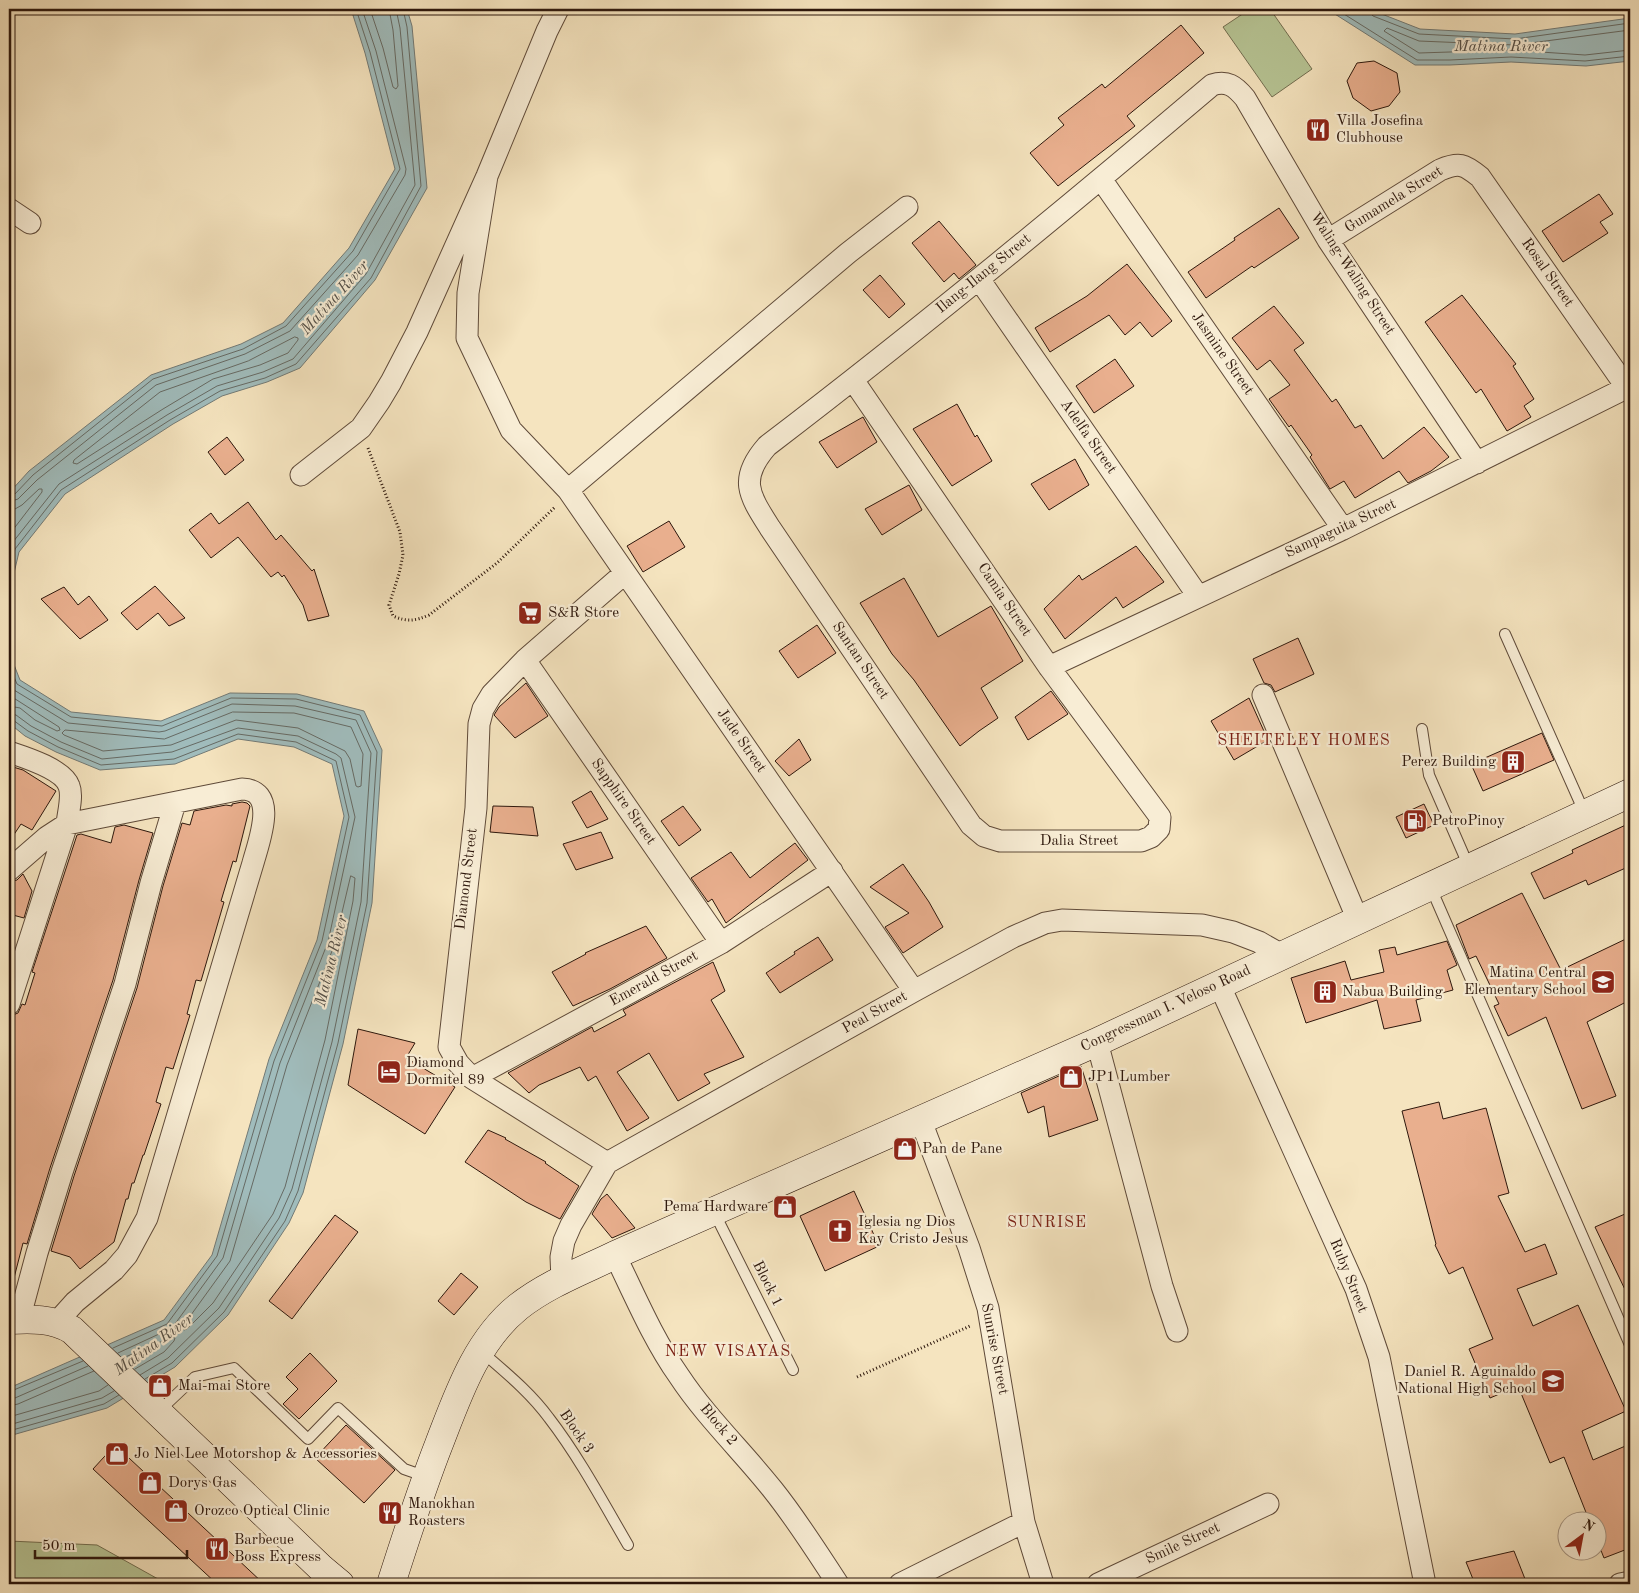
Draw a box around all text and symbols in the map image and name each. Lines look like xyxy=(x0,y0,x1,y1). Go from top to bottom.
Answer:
water label: Matina River xyxy=(1453,39,1549,55)
place label: Villa Josefina Clubhouse xyxy=(1336,114,1424,146)
restaurant icon: Villa Josefina Clubhouse xyxy=(1305,117,1331,143)
street label: Gumamela Street xyxy=(1342,164,1446,236)
street label: Waling-Waling Street xyxy=(1307,210,1397,338)
street label: Ilang-Ilang Street xyxy=(934,231,1034,317)
street label: Rosal Street xyxy=(1518,236,1576,310)
water label: Matina River xyxy=(297,257,373,339)
street label: Jasmine Street xyxy=(1188,310,1256,398)
street label: Adelfa Street xyxy=(1057,397,1119,477)
street label: Sampaguita Street xyxy=(1283,497,1399,561)
street label: Camia Street xyxy=(974,561,1034,639)
supermarket icon: S&R Store xyxy=(517,600,543,626)
place label: S&R Store xyxy=(548,606,619,621)
street label: Santan Street xyxy=(829,620,891,702)
street label: Jade Street xyxy=(714,706,768,776)
district label: SHEITELEY HOMES xyxy=(1217,733,1391,749)
building icon: Perez Building xyxy=(1500,749,1526,775)
place label: Perez Building xyxy=(1401,755,1496,770)
street label: Sapphire Street xyxy=(588,756,658,848)
fuel station icon: PetroPinoy xyxy=(1402,808,1428,834)
place label: PetroPinoy xyxy=(1432,814,1505,829)
street label: Diamond Street xyxy=(453,827,481,931)
street label: Dalia Street xyxy=(1040,834,1118,849)
water label: Matina River xyxy=(313,913,351,1009)
street label: Emerald Street xyxy=(607,949,701,1009)
street label: Congressman I. Veloso Road xyxy=(1079,963,1254,1055)
place label: Matina Central Elementary School xyxy=(1464,966,1586,998)
school or university icon: Matina Central Elementary School xyxy=(1590,969,1616,995)
building icon: Nabua Building xyxy=(1312,979,1338,1005)
place label: Nabua Building xyxy=(1342,985,1443,1000)
street label: Peal Street xyxy=(840,989,910,1037)
place label: Diamond Dormitel 89 xyxy=(406,1056,485,1088)
hotel icon: Diamond Dormitel 89 xyxy=(376,1059,402,1085)
shop icon: JP1 Lumber xyxy=(1058,1064,1084,1090)
place label: JP1 Lumber xyxy=(1088,1070,1170,1085)
shop icon: Pan de Pane xyxy=(892,1136,918,1162)
place label: Pan de Pane xyxy=(922,1142,1002,1157)
shop icon: Pema Hardware xyxy=(772,1194,798,1220)
place label: Pema Hardware xyxy=(663,1200,768,1215)
place label: Iglesia ng Dios Kay Cristo Jesus xyxy=(858,1215,968,1247)
district label: SUNRISE xyxy=(1007,1215,1087,1231)
church icon: Iglesia ng Dios Kay Cristo Jesus xyxy=(827,1218,853,1244)
street label: Ruby Street xyxy=(1326,1237,1370,1315)
street label: Block 1 xyxy=(749,1259,785,1309)
street label: Sunrise Street xyxy=(978,1302,1010,1396)
water label: Matina River xyxy=(111,1310,197,1380)
district label: NEW VISAYAS xyxy=(665,1344,791,1360)
place label: Daniel R. Aguinaldo National High School xyxy=(1397,1365,1536,1397)
school or university icon: Daniel R. Aguinaldo National High School xyxy=(1540,1368,1566,1394)
shop icon: Mai-mai Store xyxy=(147,1373,173,1399)
place label: Mai-mai Store xyxy=(178,1379,270,1394)
street label: Block 2 xyxy=(696,1401,740,1449)
street label: Block 3 xyxy=(556,1407,596,1457)
shop icon: Jo Niel Lee Motorshop & Accessories xyxy=(104,1441,130,1467)
place label: Jo Niel Lee Motorshop & Accessories xyxy=(134,1447,377,1462)
shop icon: Dorys Gas xyxy=(137,1470,163,1496)
place label: Dorys Gas xyxy=(168,1476,237,1491)
place label: Manokhan Roasters xyxy=(408,1497,475,1529)
shop icon: Orozco Optical Clinic xyxy=(163,1498,189,1524)
restaurant icon: Manokhan Roasters xyxy=(377,1500,403,1526)
place label: Orozco Optical Clinic xyxy=(194,1504,330,1519)
north arrow xyxy=(1556,1510,1606,1560)
text: N xyxy=(1580,1517,1597,1535)
street label: Smile Street xyxy=(1144,1520,1222,1568)
scale bar xyxy=(35,1528,188,1560)
place label: Barbecue Boss Express xyxy=(234,1533,321,1565)
restaurant icon: Barbecue Boss Express xyxy=(204,1536,230,1562)
text: 50 m xyxy=(42,1539,76,1554)

